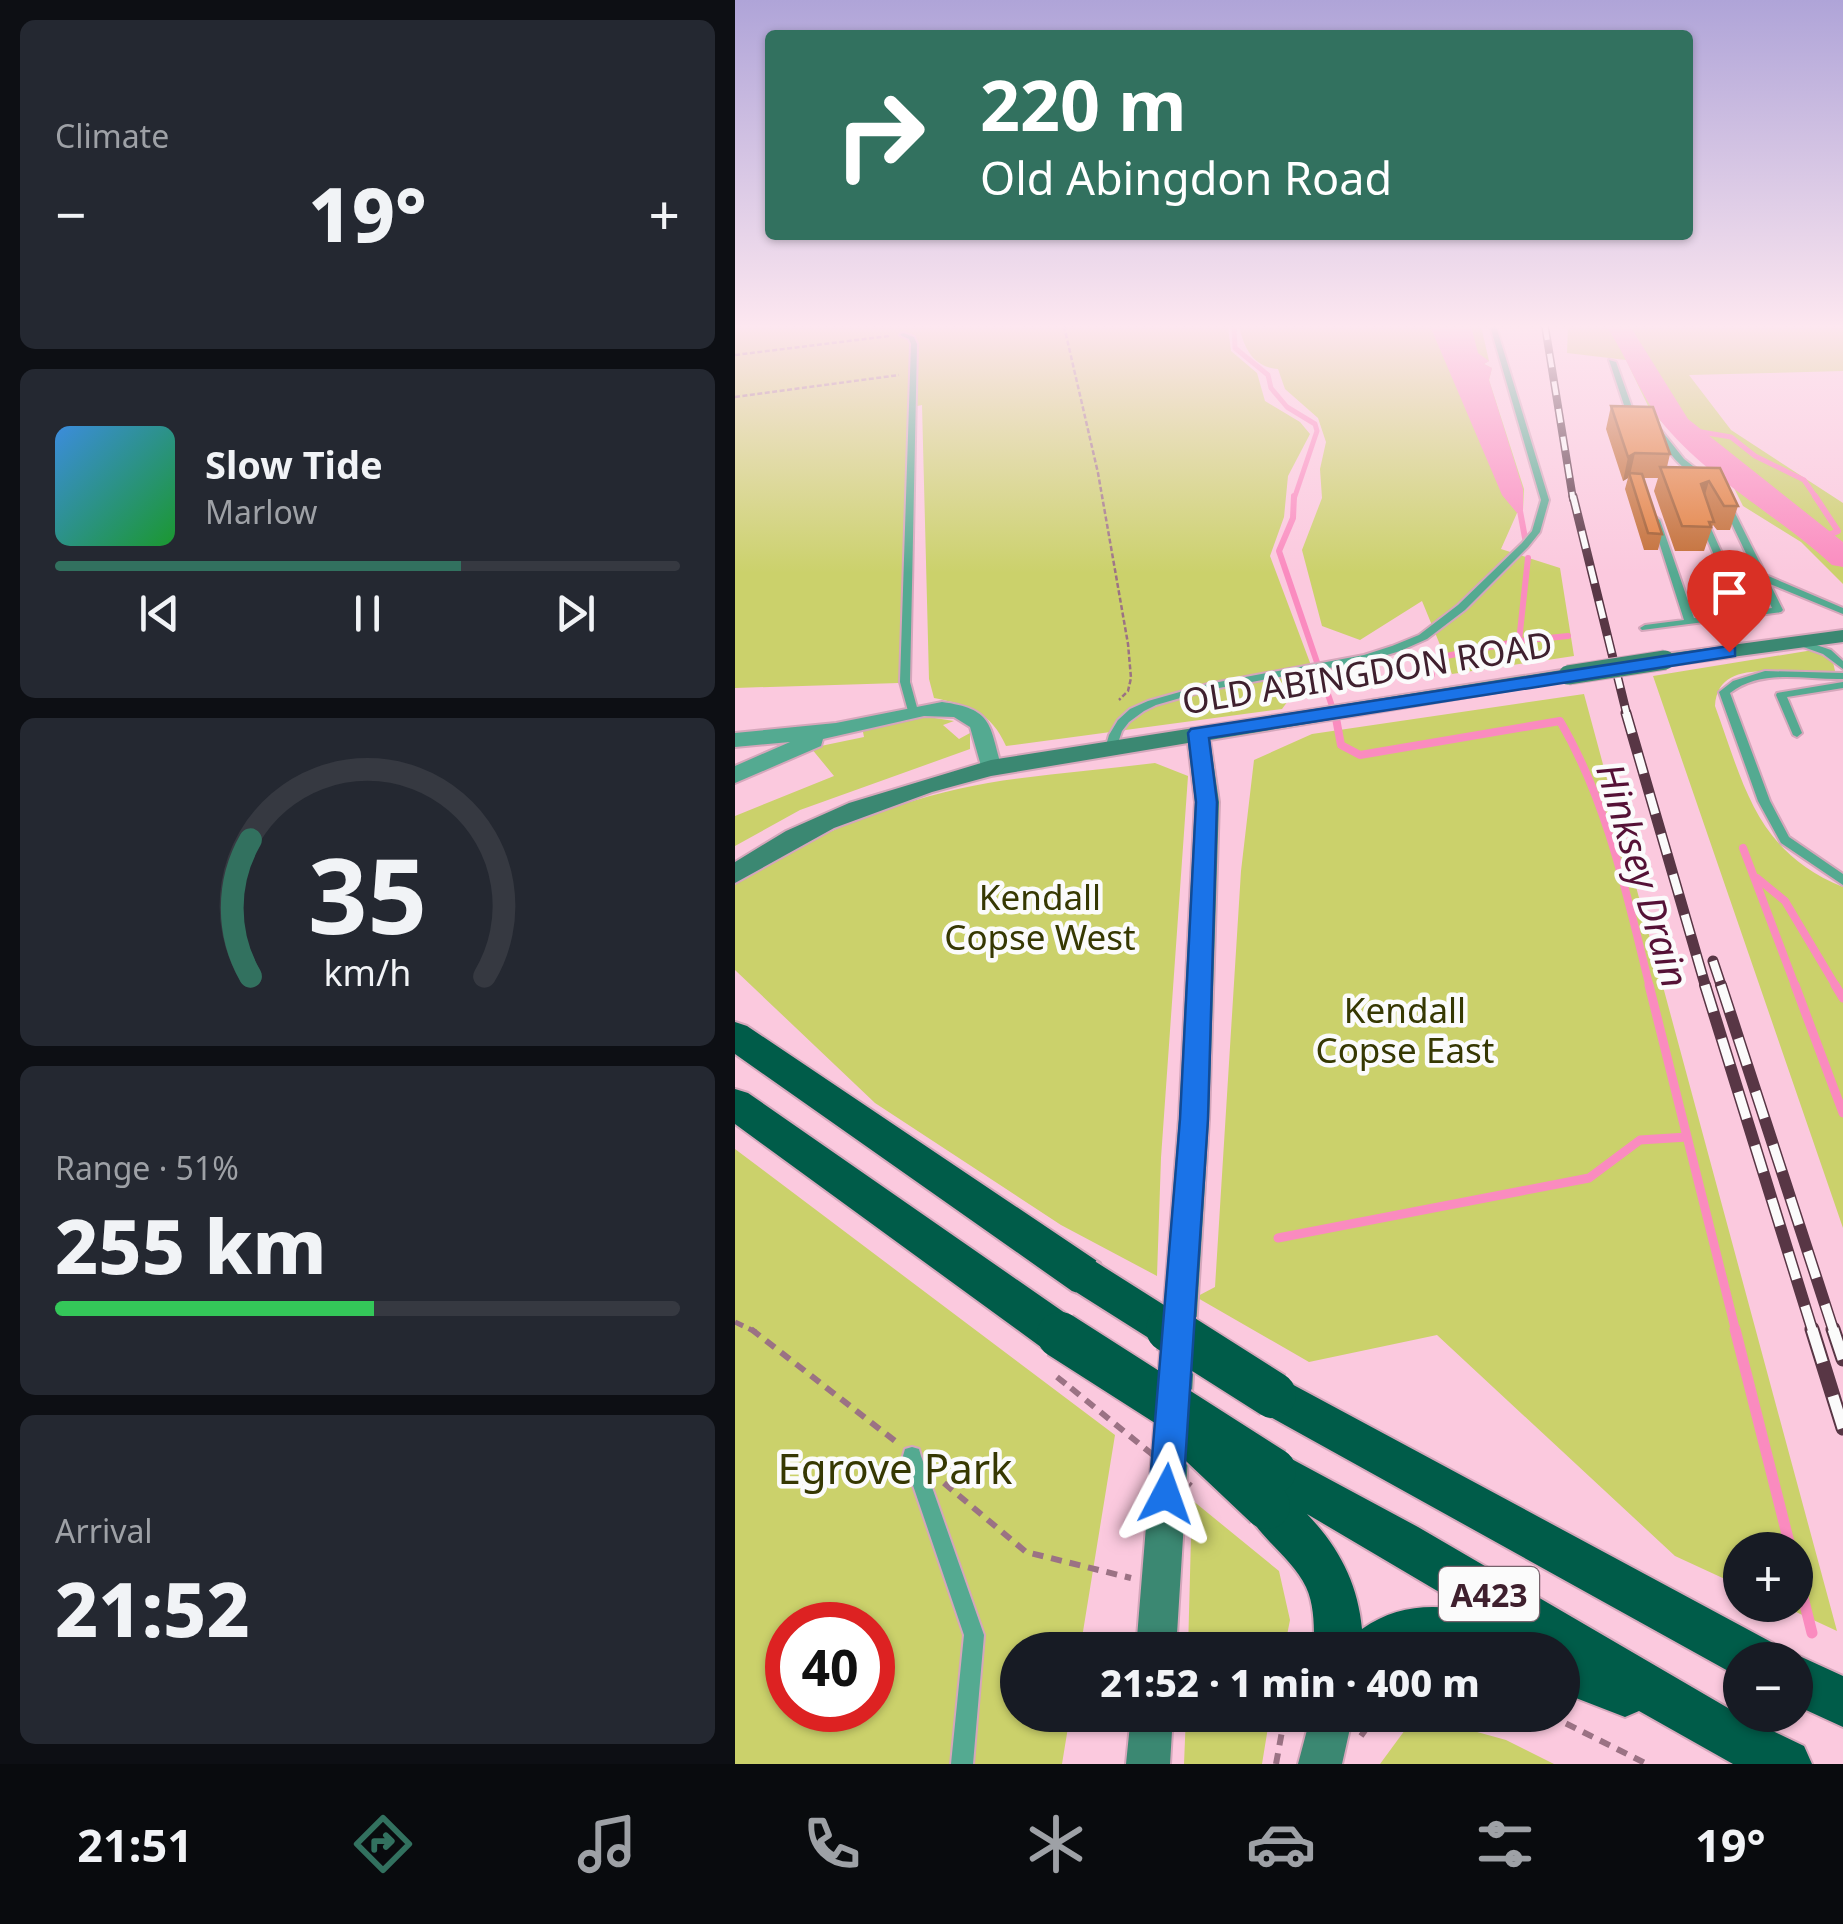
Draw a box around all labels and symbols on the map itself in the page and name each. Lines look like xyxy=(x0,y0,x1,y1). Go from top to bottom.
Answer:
pin xyxy=(1687,550,1772,653)
street label: OLD ABINGDON ROAD xyxy=(1178,620,1556,724)
water label: Hinksey Drain xyxy=(1585,757,1703,993)
park label: Kendall Copse West xyxy=(944,873,1136,960)
park label: Kendall Copse East xyxy=(1316,986,1494,1073)
park label: Egrove Park xyxy=(778,1439,1013,1496)
position arrow xyxy=(1114,1442,1218,1546)
road number: A423 xyxy=(1439,1567,1539,1621)
speed limit sign: 40 xyxy=(765,1602,895,1732)

